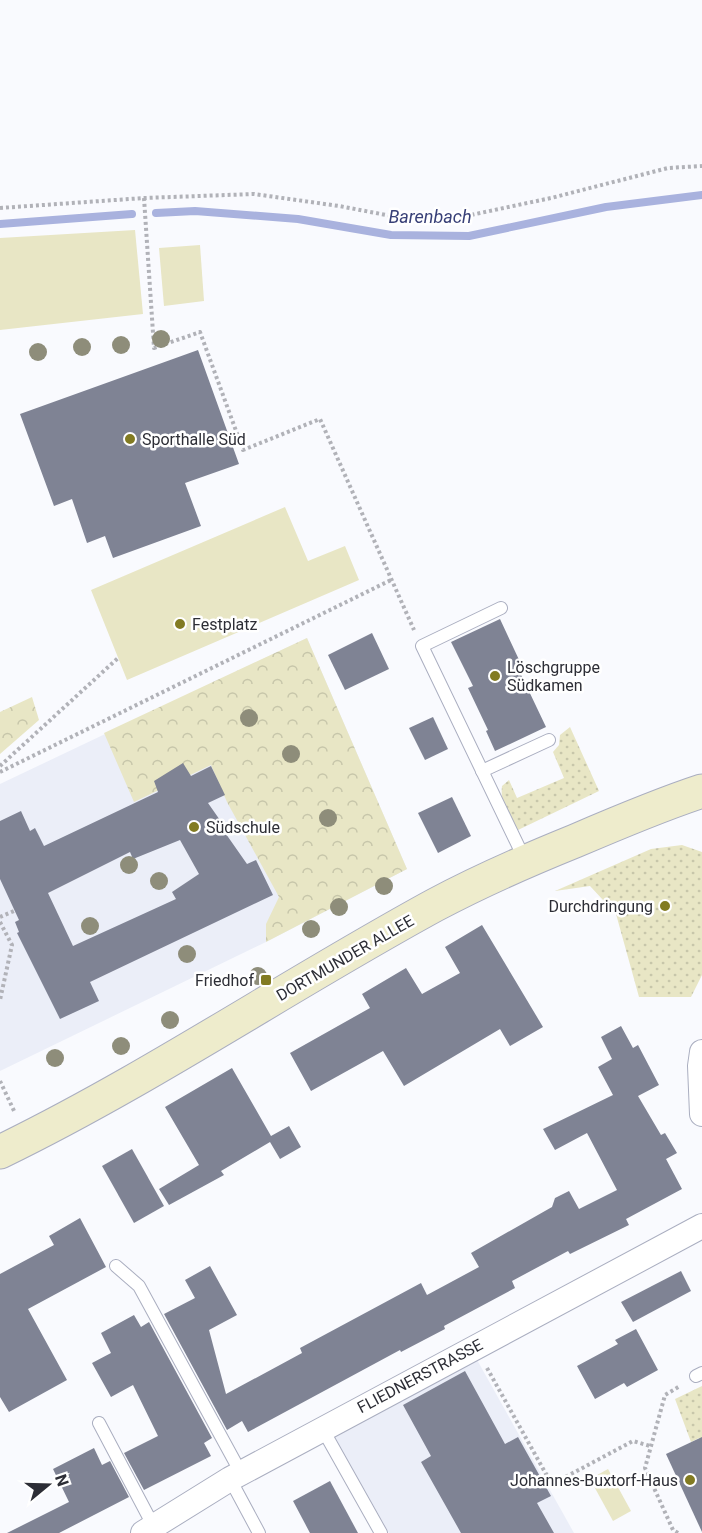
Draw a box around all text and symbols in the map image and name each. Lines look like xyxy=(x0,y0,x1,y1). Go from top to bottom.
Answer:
water label: Barenbach xyxy=(388,206,472,227)
place label: Sporthalle Süd xyxy=(142,430,246,449)
marker: Sporthalle Süd xyxy=(123,432,137,446)
place label: Festplatz xyxy=(192,615,257,634)
marker: Festplatz xyxy=(173,617,187,631)
place label: Löschgruppe Südkamen xyxy=(507,658,600,695)
marker: Löschgruppe Südkamen xyxy=(488,669,502,683)
place label: Südschule xyxy=(206,818,280,837)
marker: Südschule xyxy=(187,820,201,834)
place label: Durchdringung xyxy=(548,897,653,916)
marker: Durchdringung xyxy=(658,899,672,913)
street label: DORTMUNDER ALLEE xyxy=(273,911,417,1005)
place label: Friedhof xyxy=(195,971,254,990)
marker: Friedhof xyxy=(259,973,273,987)
street label: FLIEDNERSTRASSE xyxy=(354,1335,486,1417)
north arrow xyxy=(18,1455,78,1515)
place label: Johannes-Buxtorf-Haus xyxy=(510,1471,678,1490)
text: N xyxy=(51,1472,73,1489)
marker: Johannes-Buxtorf-Haus xyxy=(683,1473,697,1487)

